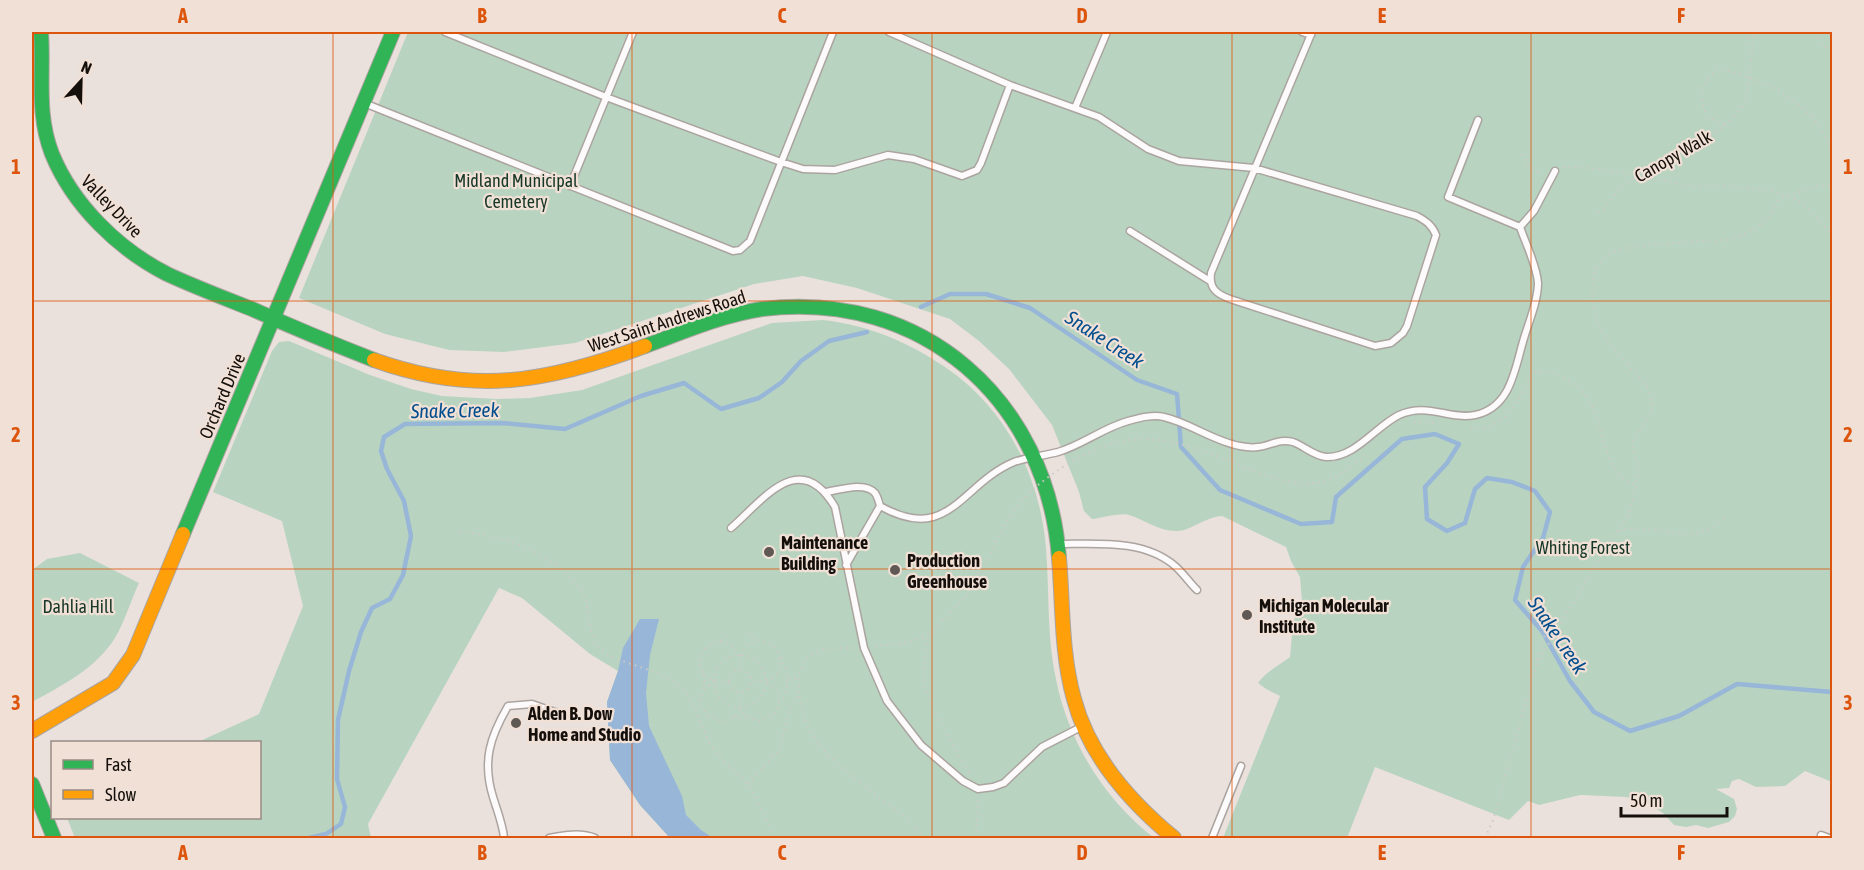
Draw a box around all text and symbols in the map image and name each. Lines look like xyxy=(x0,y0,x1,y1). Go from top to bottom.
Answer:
text: A xyxy=(177,4,188,27)
text: B xyxy=(477,4,487,27)
text: C xyxy=(778,4,787,27)
text: D xyxy=(1076,4,1088,27)
text: E xyxy=(1378,4,1387,27)
text: F xyxy=(1677,4,1685,27)
north arrow xyxy=(51,51,111,111)
text: N xyxy=(79,57,94,77)
street label: Canopy Walk xyxy=(1631,126,1715,186)
text: 1 xyxy=(11,155,21,178)
text: 1 xyxy=(1843,155,1853,178)
street label: Valley Drive xyxy=(77,170,147,242)
park label: Midland Municipal Cemetery xyxy=(454,170,578,212)
street label: West Saint Andrews Road xyxy=(586,286,748,356)
water label: Snake Creek xyxy=(1061,305,1149,373)
street label: Orchard Drive xyxy=(195,350,249,442)
water label: Snake Creek xyxy=(410,398,500,422)
text: 2 xyxy=(11,423,21,446)
text: 2 xyxy=(1843,423,1853,446)
place label: Maintenance Building xyxy=(781,532,868,574)
park label: Whiting Forest xyxy=(1536,537,1630,558)
marker: Maintenance Building xyxy=(762,545,776,559)
place label: Production Greenhouse xyxy=(907,550,987,592)
marker: Production Greenhouse xyxy=(888,563,902,577)
water label: Snake Creek xyxy=(1523,591,1592,678)
place label: Michigan Molecular Institute xyxy=(1259,595,1389,637)
park label: Dahlia Hill xyxy=(42,596,114,617)
marker: Michigan Molecular Institute xyxy=(1240,608,1254,622)
text: 3 xyxy=(11,691,21,714)
text: 3 xyxy=(1843,691,1853,714)
place label: Alden B. Dow Home and Studio xyxy=(527,703,641,745)
marker: Alden B. Dow Home and Studio xyxy=(509,716,523,730)
legend xyxy=(51,741,261,819)
text: Fast xyxy=(105,754,132,775)
scale bar xyxy=(1621,780,1728,818)
text: Slow xyxy=(105,784,136,805)
text: 50 m xyxy=(1630,790,1662,811)
text: A xyxy=(177,841,188,864)
text: B xyxy=(477,841,487,864)
text: C xyxy=(778,841,787,864)
text: D xyxy=(1076,841,1088,864)
text: E xyxy=(1378,841,1387,864)
text: F xyxy=(1677,841,1685,864)

